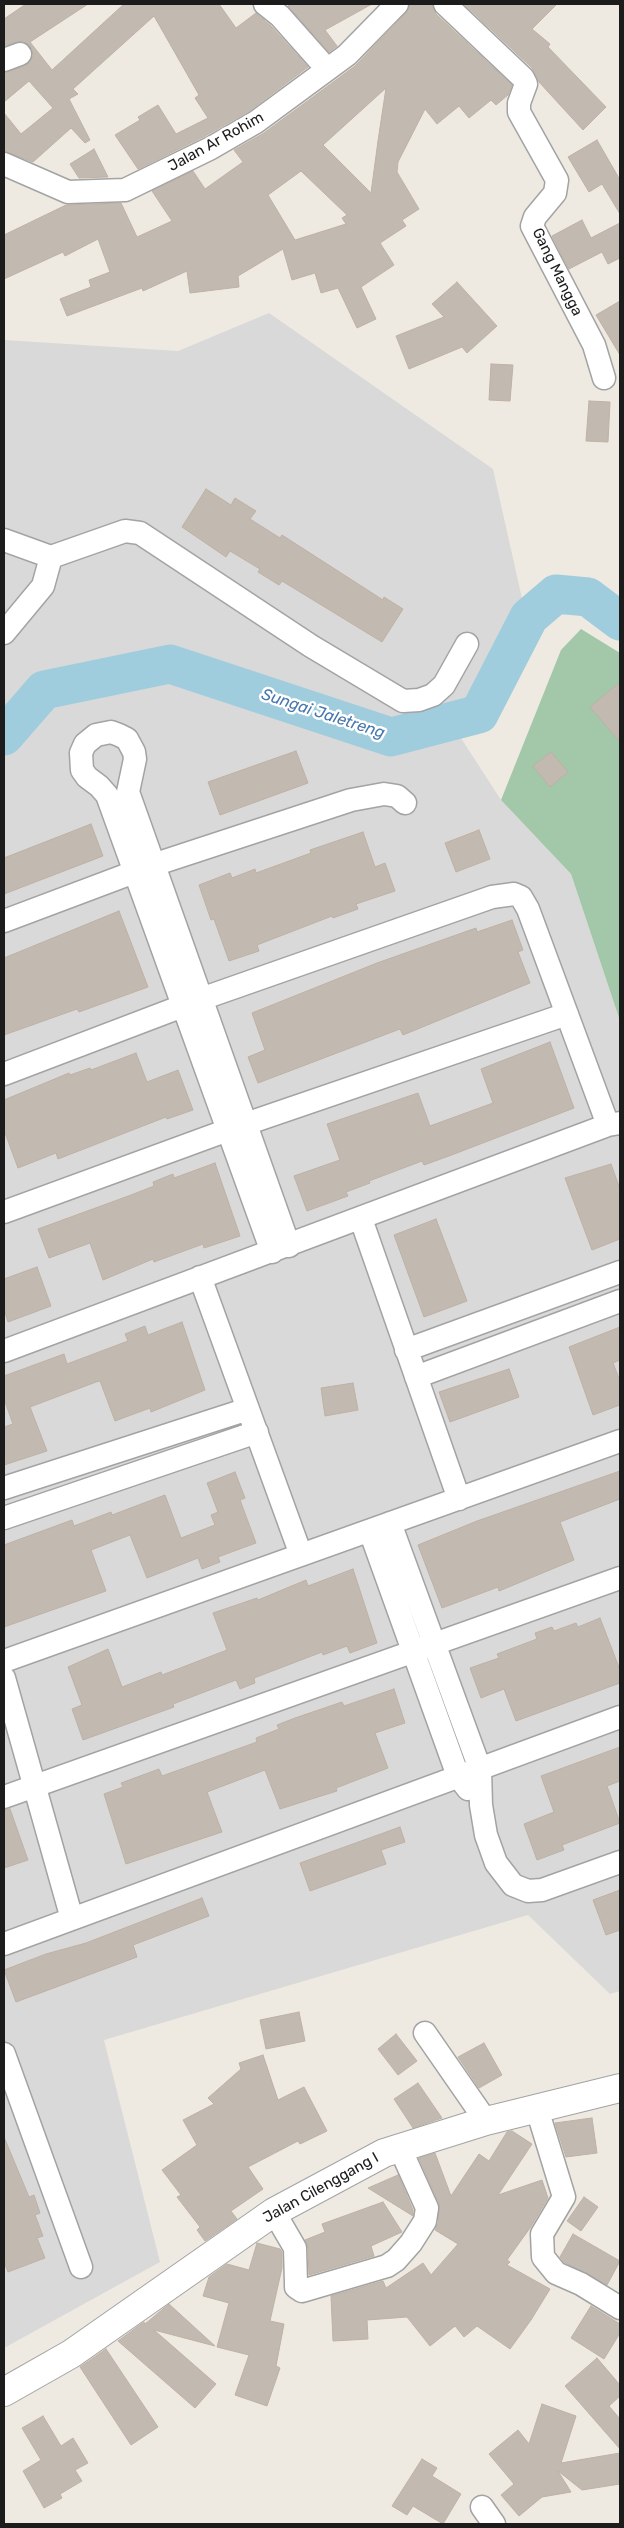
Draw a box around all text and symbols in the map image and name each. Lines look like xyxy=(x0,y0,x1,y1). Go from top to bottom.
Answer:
street label: Jalan Ar Rohim xyxy=(165,108,267,176)
street label: Gang Mangga xyxy=(528,225,586,319)
water label: Sungai Jaletreng xyxy=(259,685,387,743)
street label: Jalan Cilenggang I xyxy=(260,2149,382,2227)

